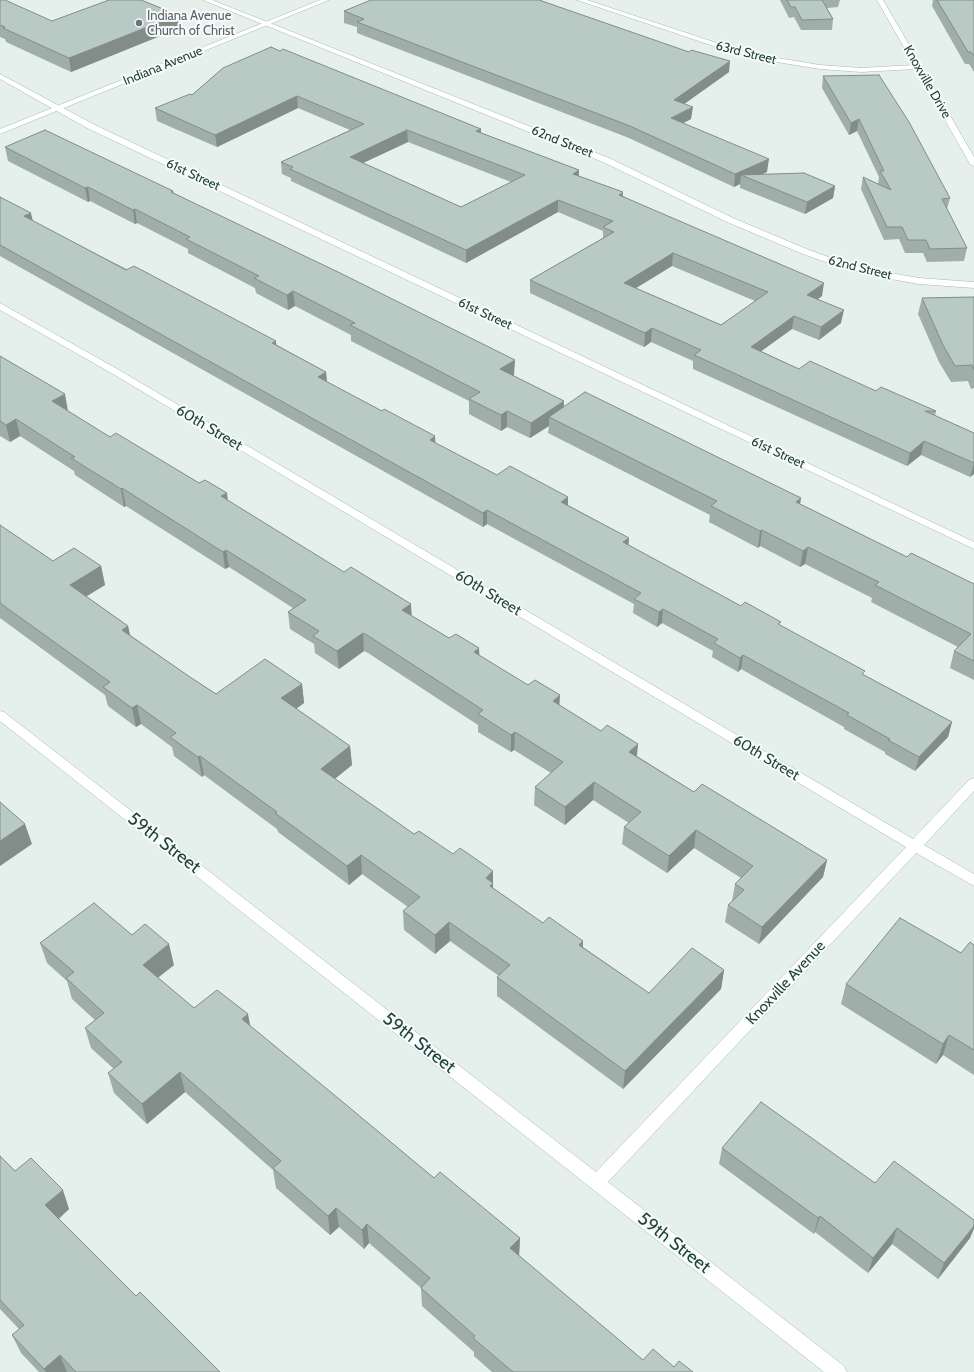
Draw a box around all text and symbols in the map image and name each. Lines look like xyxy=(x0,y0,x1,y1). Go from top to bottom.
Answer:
place label: Indiana Avenue Church of Christ xyxy=(147,8,235,39)
marker: Indiana Avenue Church of Christ xyxy=(134,18,144,28)
street label: 63rd Street xyxy=(714,38,778,68)
street label: Indiana Avenue xyxy=(121,43,205,89)
street label: Knoxville Drive xyxy=(900,43,954,121)
street label: 62nd Street xyxy=(529,123,595,161)
street label: 61st Street xyxy=(164,156,222,194)
street label: 62nd Street xyxy=(827,253,893,283)
street label: 61st Street xyxy=(456,295,514,333)
street label: 60th Street xyxy=(173,401,245,455)
street label: 61st Street xyxy=(749,434,807,472)
street label: 60th Street xyxy=(452,566,524,620)
street label: 60th Street xyxy=(730,731,802,785)
street label: 59th Street xyxy=(123,808,205,878)
street label: Knoxville Avenue xyxy=(743,937,829,1029)
street label: 59th Street xyxy=(378,1008,460,1078)
street label: 59th Street xyxy=(633,1208,715,1278)

